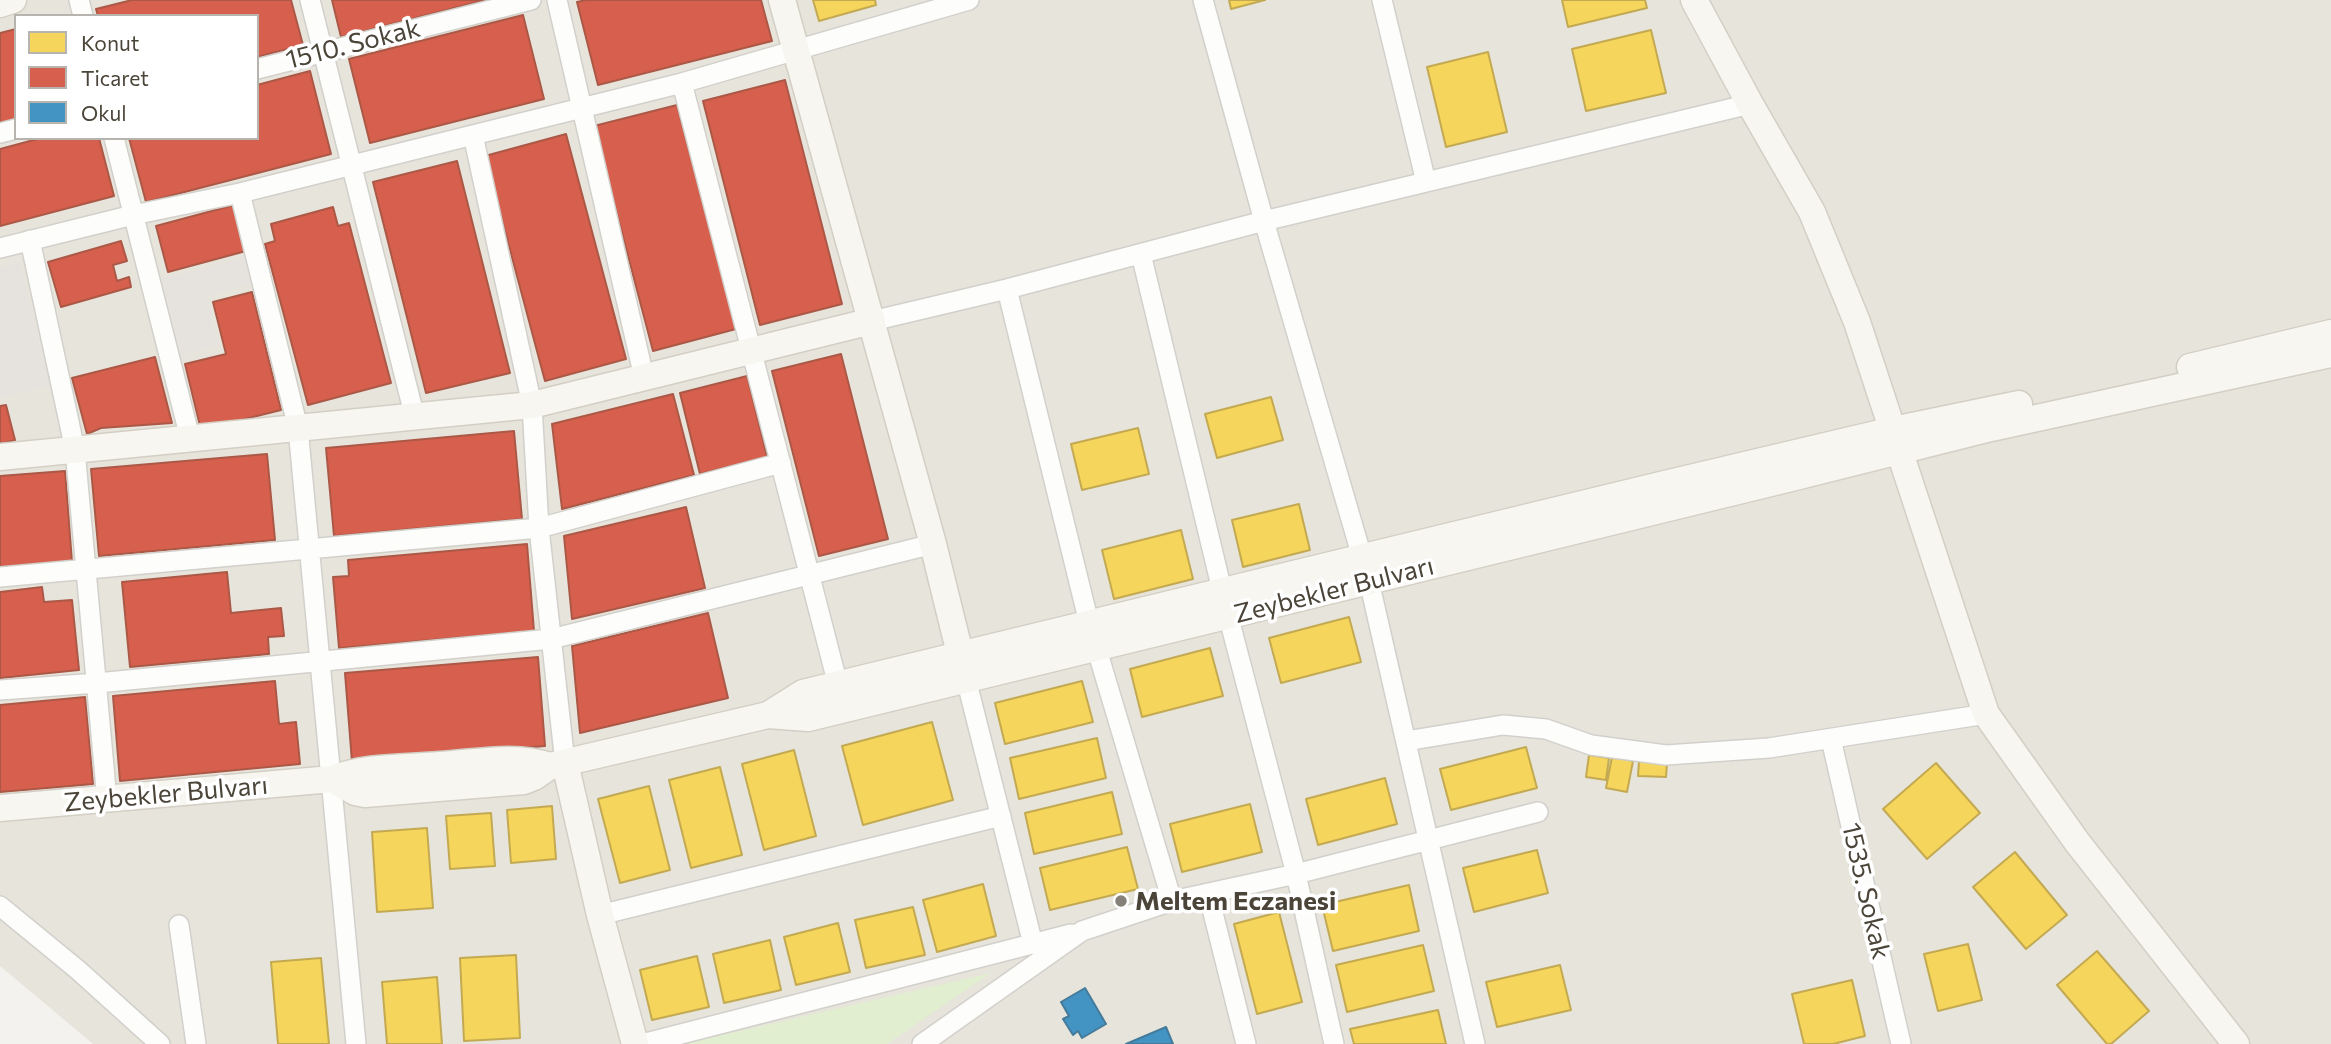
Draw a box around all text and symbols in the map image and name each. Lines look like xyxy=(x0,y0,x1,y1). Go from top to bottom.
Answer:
street label: 1510. Sokak xyxy=(283,12,423,76)
legend xyxy=(14,14,259,140)
text: Konut xyxy=(81,30,139,55)
text: Ticaret xyxy=(81,65,149,90)
text: Okul xyxy=(81,100,127,125)
street label: Zeybekler Bulvarı xyxy=(1231,550,1437,630)
street label: Zeybekler Bulvarı xyxy=(63,770,269,818)
street label: 1535. Sokak xyxy=(1835,820,1897,962)
place label: Meltem Eczanesi xyxy=(1135,885,1336,917)
marker: Meltem Eczanesi xyxy=(1113,893,1129,909)

